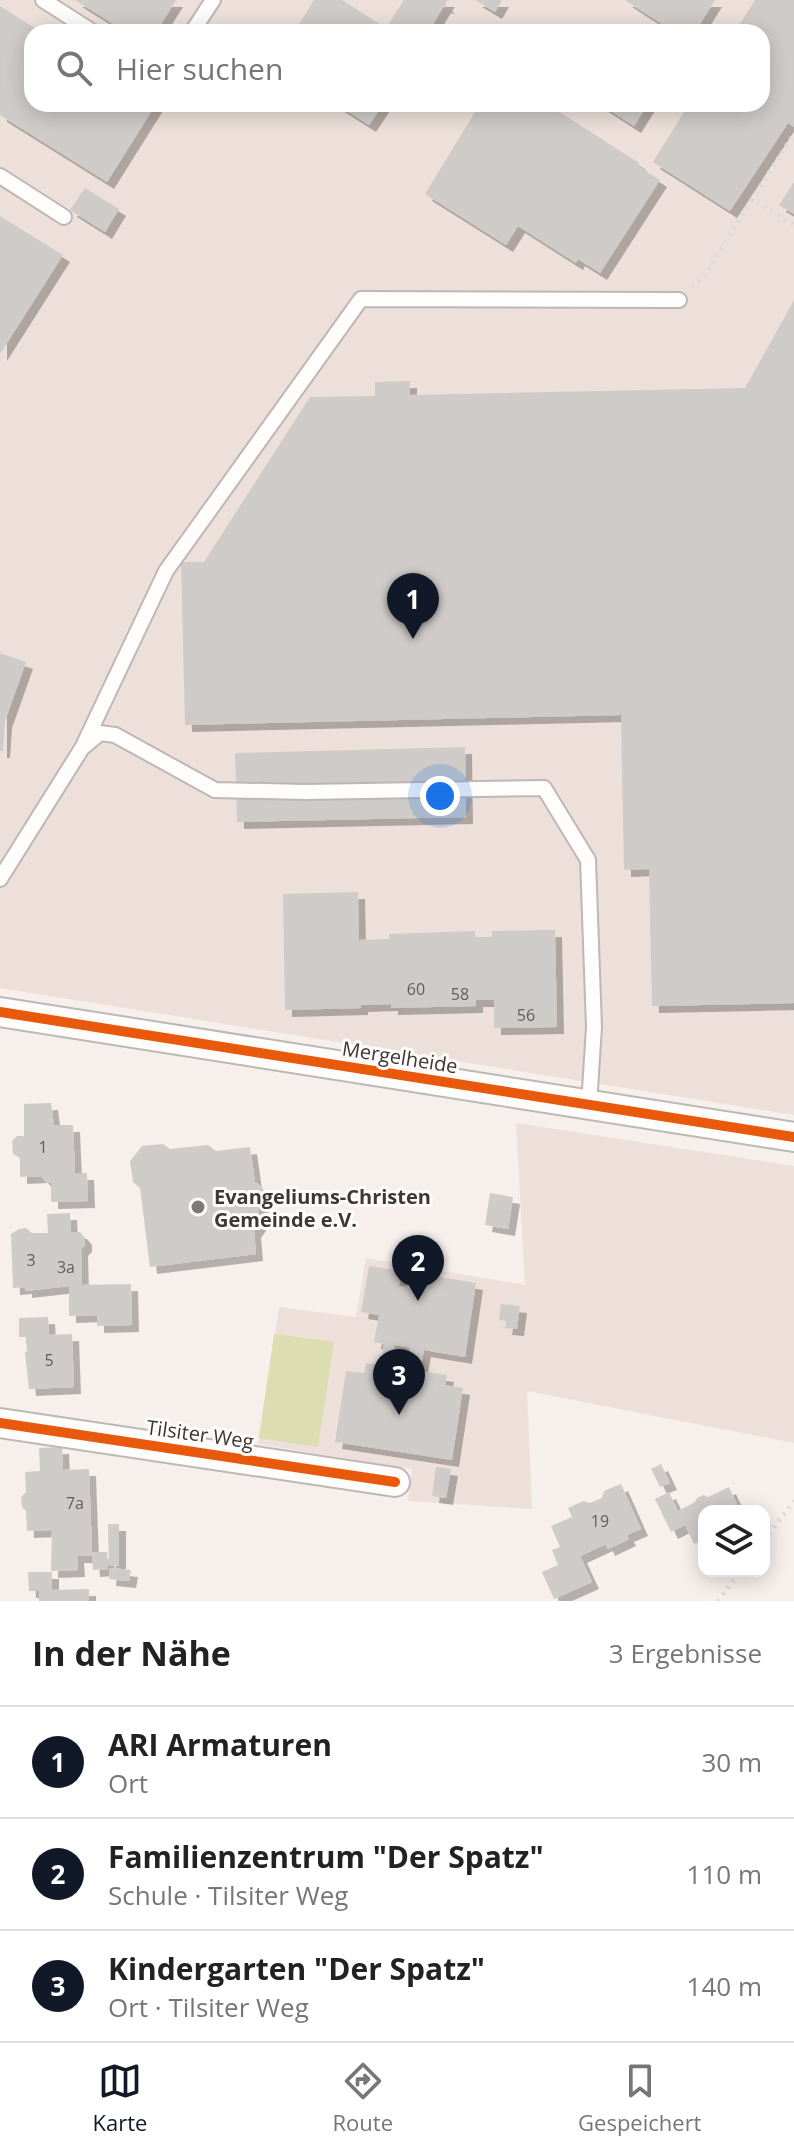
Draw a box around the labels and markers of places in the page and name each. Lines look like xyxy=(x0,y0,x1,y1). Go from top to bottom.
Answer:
pin: 1 xyxy=(387,573,439,639)
place label: Evangeliums-Christen Gemeinde e.V. xyxy=(214,1183,431,1233)
marker: Evangeliums-Christen Gemeinde e.V. xyxy=(189,1198,207,1216)
pin: 2 xyxy=(392,1235,444,1301)
pin: 3 xyxy=(373,1349,425,1415)

